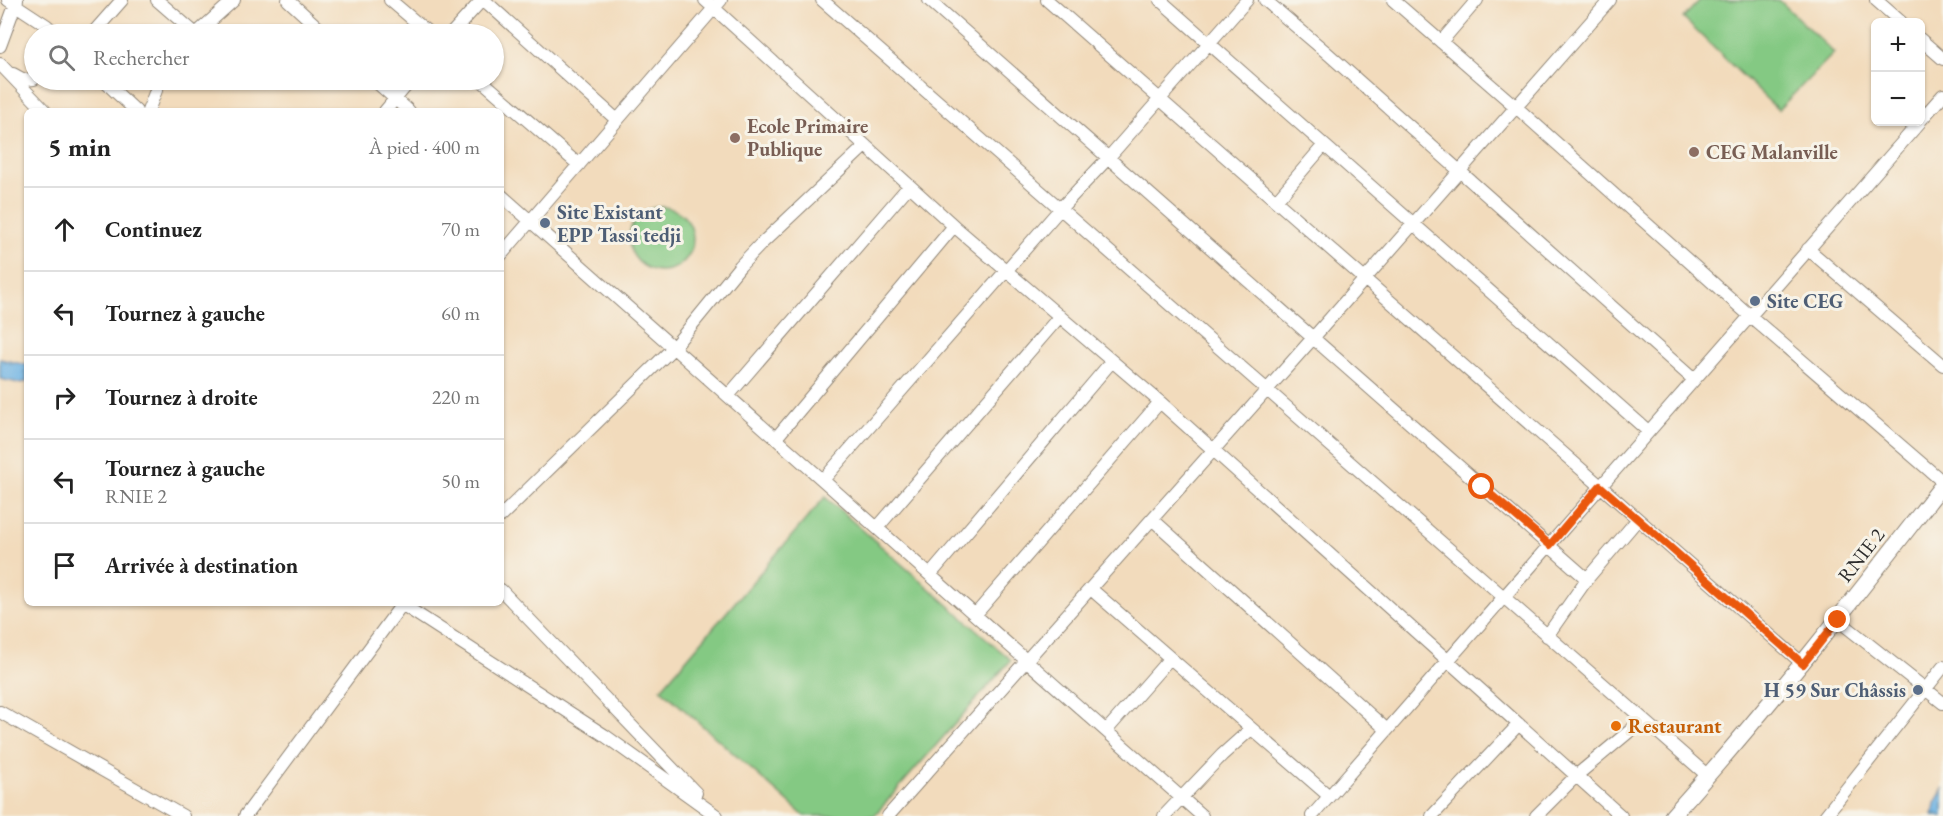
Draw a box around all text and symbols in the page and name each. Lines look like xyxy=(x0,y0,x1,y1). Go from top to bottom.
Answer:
map controls xyxy=(1871,18,1925,126)
button: + xyxy=(1871,18,1925,72)
search box xyxy=(24,24,504,90)
icon: search xyxy=(45,41,78,74)
text: Rechercher xyxy=(93,43,189,72)
button: − xyxy=(1871,72,1925,126)
place label: Ecole Primaire Publique xyxy=(747,113,868,162)
text: 5 min xyxy=(48,130,111,164)
marker: Ecole Primaire Publique xyxy=(728,131,742,145)
text: À pied · 400 m xyxy=(369,134,480,160)
place label: CEG Malanville xyxy=(1706,139,1838,165)
marker: CEG Malanville xyxy=(1687,145,1701,159)
place label: Site Existant EPP Tassi tedji xyxy=(557,199,681,248)
icon: ahead xyxy=(48,213,81,246)
text: Continuez xyxy=(105,215,202,244)
text: 70 m xyxy=(441,216,480,242)
marker: Site Existant EPP Tassi tedji xyxy=(538,216,552,230)
place label: Site CEG xyxy=(1767,288,1843,314)
marker: Site CEG xyxy=(1748,294,1762,308)
icon: left xyxy=(48,297,81,330)
text: Tournez à gauche xyxy=(105,299,265,328)
text: 60 m xyxy=(441,300,480,326)
icon: right xyxy=(48,381,81,414)
text: Tournez à droite xyxy=(105,383,258,412)
text: 220 m xyxy=(432,384,480,410)
text: Tournez à gauche xyxy=(105,454,265,483)
icon: left xyxy=(48,465,81,498)
text: 50 m xyxy=(441,468,480,494)
route start xyxy=(1468,473,1494,499)
text: RNIE 2 xyxy=(105,483,167,509)
street label: RNIE 2 xyxy=(1832,522,1891,587)
icon: arrive xyxy=(48,549,81,582)
text: Arrivée à destination xyxy=(105,551,298,580)
route end xyxy=(1824,606,1850,632)
place label: H 59 Sur Châssis xyxy=(1764,677,1906,703)
marker: H 59 Sur Châssis xyxy=(1911,683,1925,697)
place label: Restaurant xyxy=(1628,713,1722,739)
marker: Restaurant xyxy=(1609,719,1623,733)

